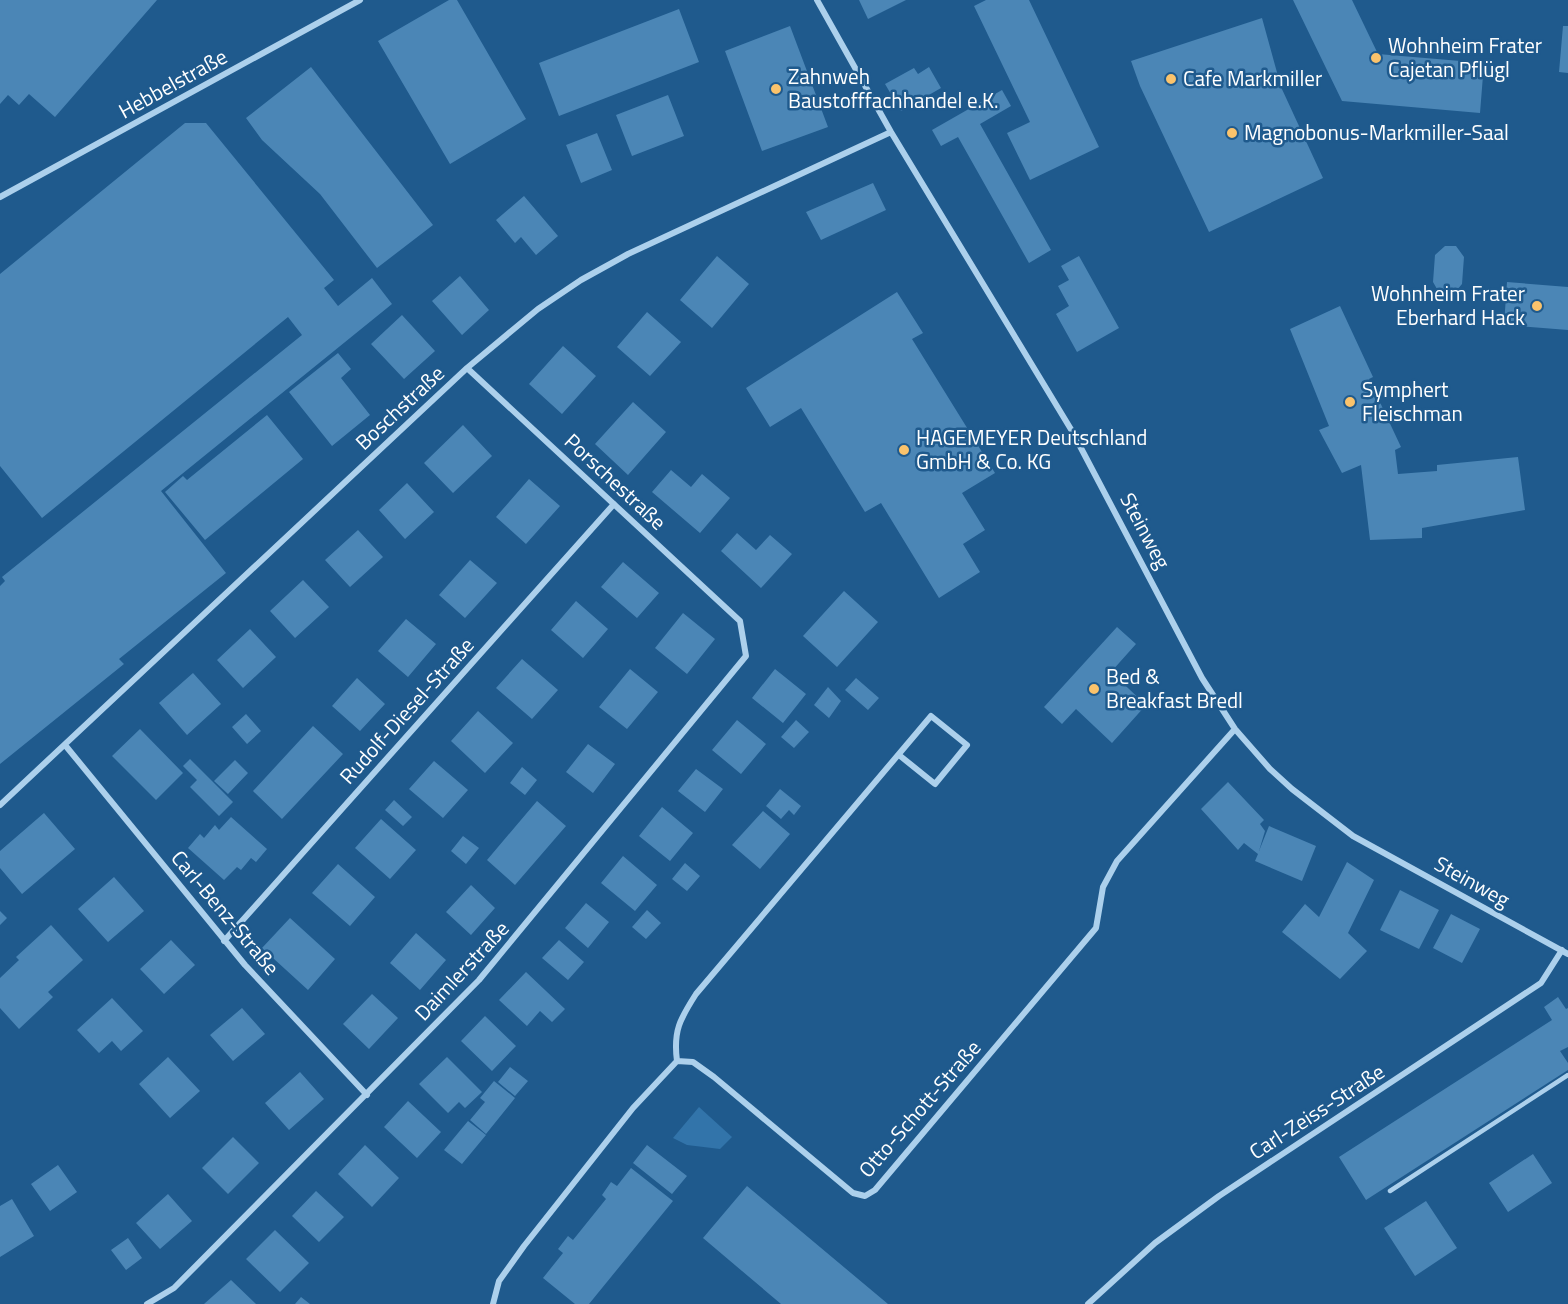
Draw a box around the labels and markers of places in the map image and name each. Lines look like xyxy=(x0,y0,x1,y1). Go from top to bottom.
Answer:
place label: Wohnheim Frater Cajetan Pflügl xyxy=(1388,29,1542,85)
marker: Wohnheim Frater Cajetan Pflügl xyxy=(1369,51,1383,65)
place label: Zahnweh Baustofffachhandel e.K. xyxy=(788,60,999,116)
place label: Cafe Markmiller xyxy=(1183,62,1322,94)
marker: Cafe Markmiller xyxy=(1164,72,1178,86)
marker: Zahnweh Baustofffachhandel e.K. xyxy=(769,82,783,96)
place label: Magnobonus-Markmiller-Saal xyxy=(1244,116,1509,148)
marker: Magnobonus-Markmiller-Saal xyxy=(1225,126,1239,140)
place label: Wohnheim Frater Eberhard Hack xyxy=(1371,277,1525,333)
marker: Wohnheim Frater Eberhard Hack xyxy=(1530,299,1544,313)
place label: Symphert Fleischman xyxy=(1362,373,1463,429)
marker: Symphert Fleischman xyxy=(1343,395,1357,409)
place label: HAGEMEYER Deutschland GmbH & Co. KG xyxy=(916,421,1147,477)
marker: HAGEMEYER Deutschland GmbH & Co. KG xyxy=(897,443,911,457)
place label: Bed & Breakfast Bredl xyxy=(1106,660,1243,716)
marker: Bed & Breakfast Bredl xyxy=(1087,682,1101,696)

